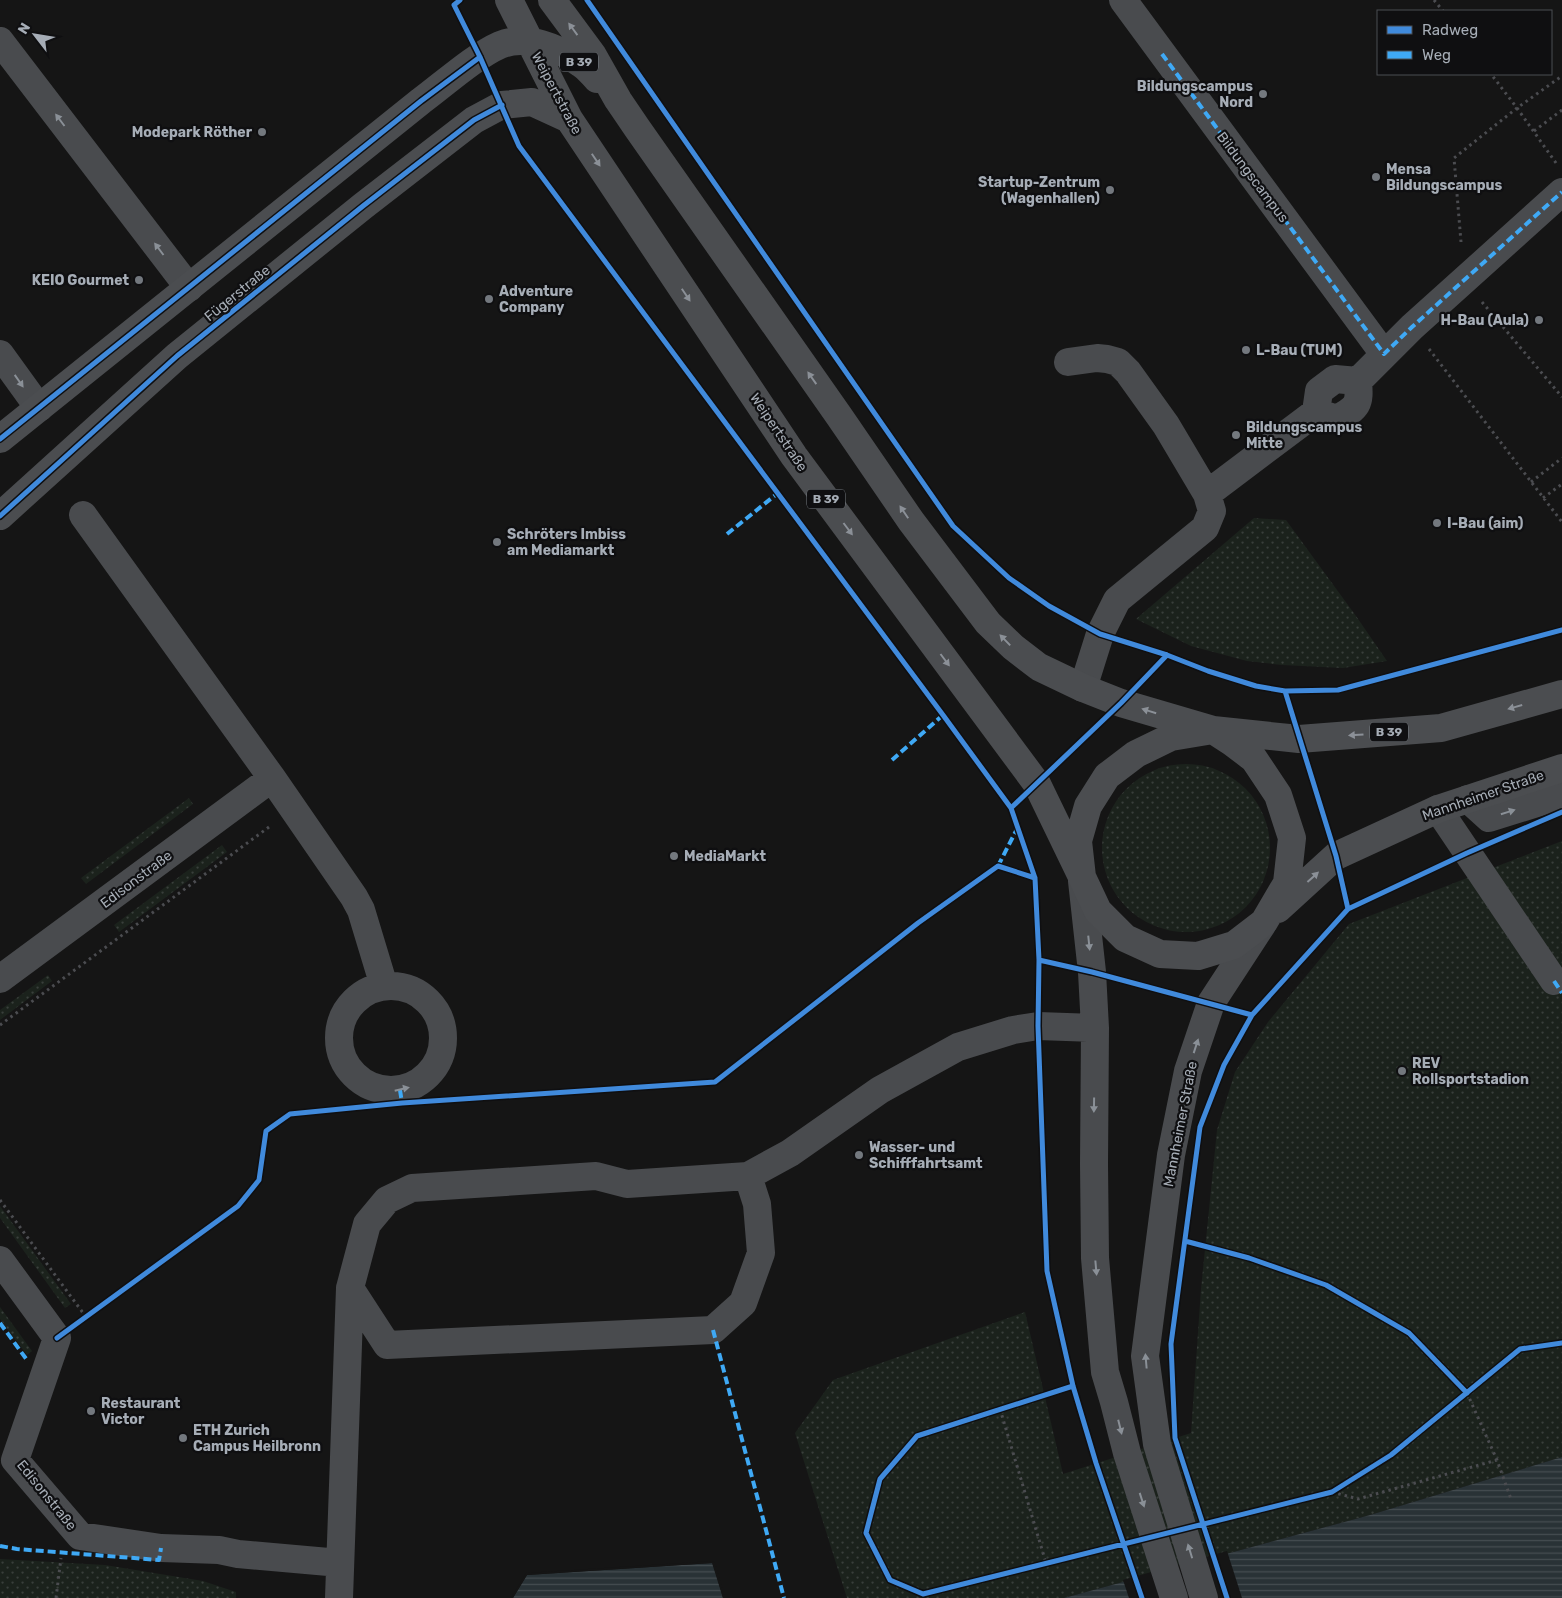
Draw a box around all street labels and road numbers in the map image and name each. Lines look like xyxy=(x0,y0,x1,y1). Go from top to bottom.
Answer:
street label: Weipertstraße xyxy=(528,49,585,137)
road number: B 39 xyxy=(560,52,598,72)
street label: Bildungscampus xyxy=(1213,129,1292,226)
street label: Fügerstraße xyxy=(201,262,274,325)
street label: Weipertstraße xyxy=(746,390,811,475)
road number: B 39 xyxy=(807,489,845,508)
road number: B 39 xyxy=(1370,722,1408,742)
street label: Mannheimer Straße xyxy=(1420,767,1546,824)
street label: Edisonstraße xyxy=(97,847,176,912)
street label: Mannheimer Straße xyxy=(1160,1060,1201,1188)
street label: Edisonstraße xyxy=(13,1457,80,1534)

